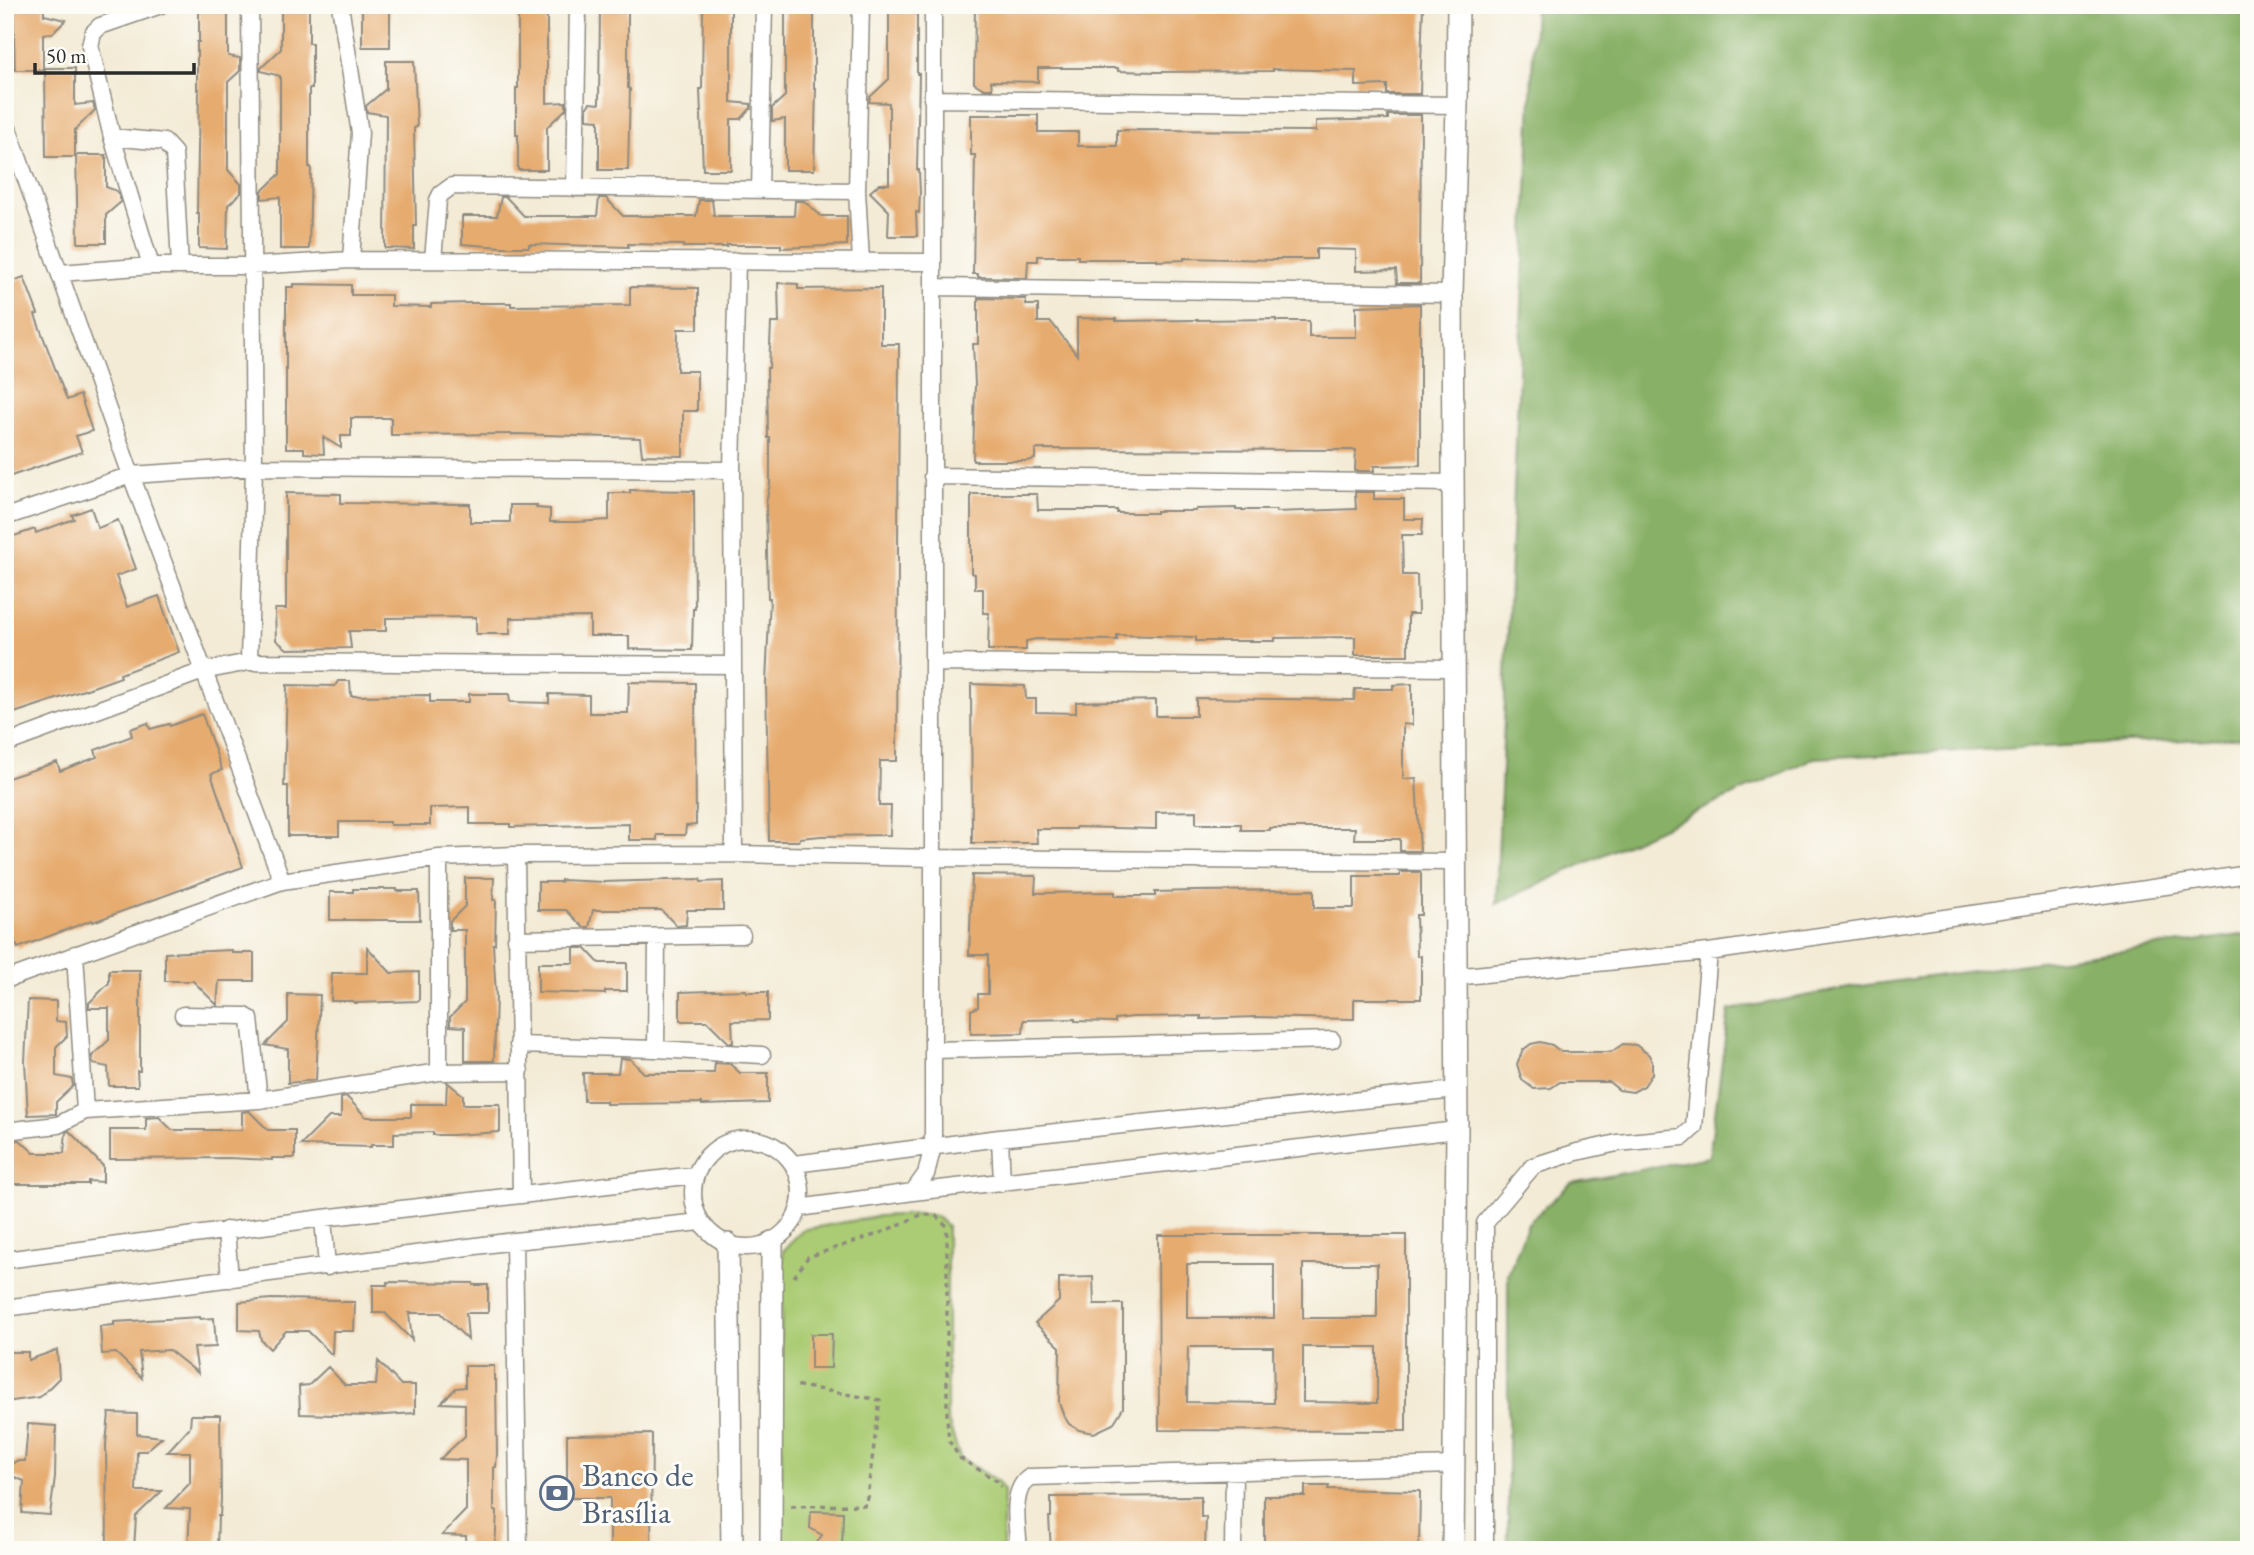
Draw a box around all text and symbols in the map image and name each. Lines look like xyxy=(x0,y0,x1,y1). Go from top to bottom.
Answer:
scale bar xyxy=(35,32,194,76)
text: 50 m xyxy=(46,42,87,69)
place label: Banco de Brasília xyxy=(582,1454,694,1533)
bank icon: Banco de Brasília xyxy=(538,1474,576,1512)

